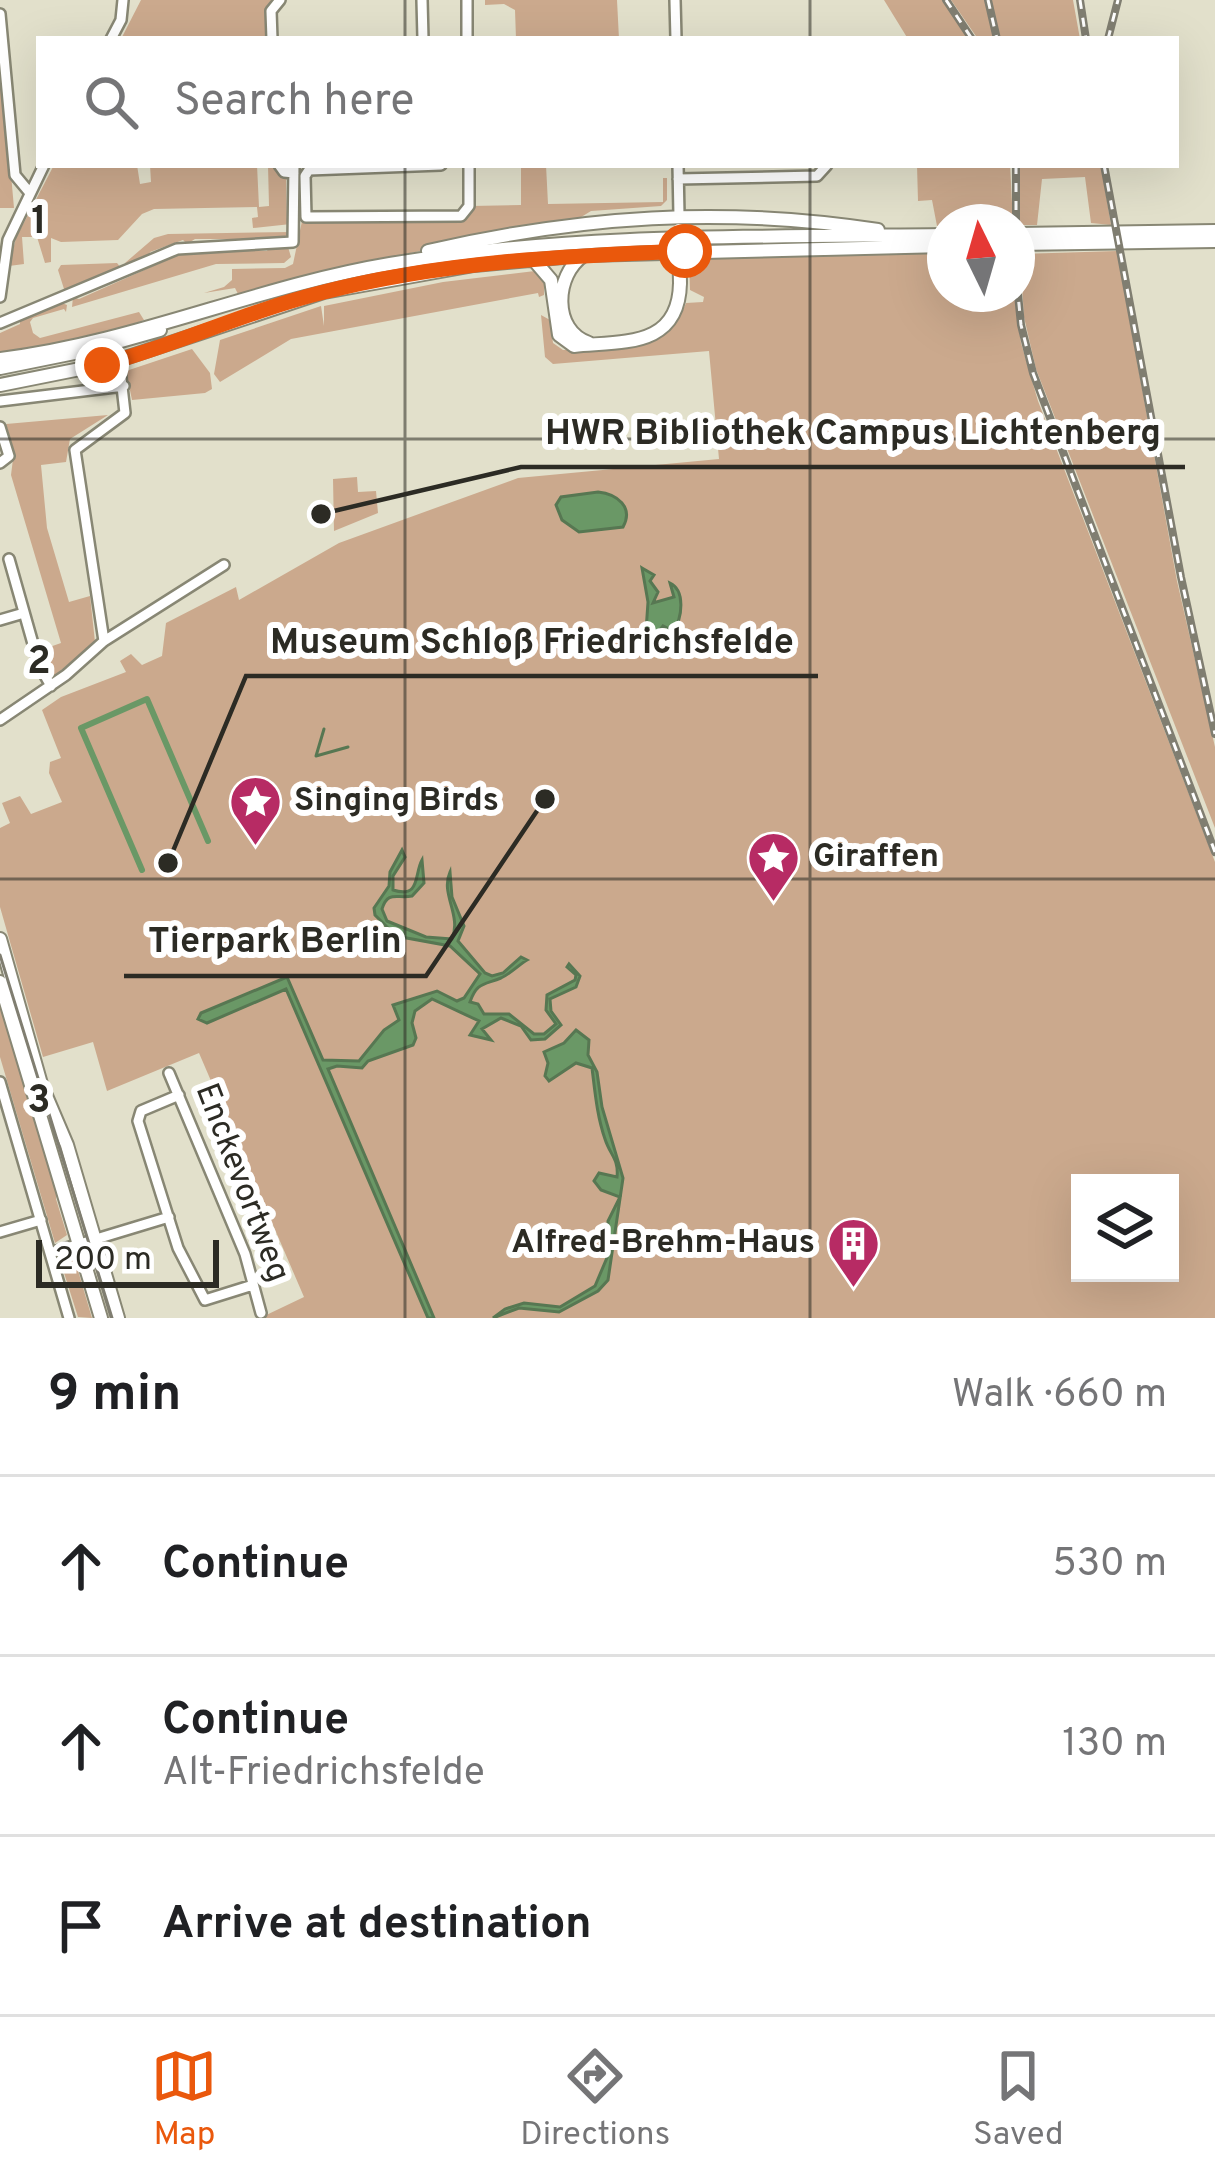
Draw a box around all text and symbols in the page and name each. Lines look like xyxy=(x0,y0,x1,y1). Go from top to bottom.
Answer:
search box xyxy=(36,36,1179,168)
icon: search xyxy=(78,69,144,135)
text: Search here xyxy=(174,74,414,131)
text: 1 xyxy=(31,199,47,248)
north arrow xyxy=(927,204,1035,312)
route start xyxy=(658,224,712,278)
route end xyxy=(75,338,129,392)
callout: HWR Bibliothek Campus Lichtenberg xyxy=(521,395,1185,467)
text: HWR Bibliothek Campus Lichtenberg xyxy=(545,412,1161,458)
callout: Museum Schloß Friedrichsfelde xyxy=(246,604,818,676)
text: Museum Schloß Friedrichsfelde xyxy=(270,621,794,667)
text: 2 xyxy=(27,639,51,688)
place icon: Singing Birds xyxy=(227,774,283,848)
place label: Singing Birds xyxy=(294,781,499,823)
place icon: Giraffen xyxy=(746,830,802,904)
place label: Giraffen xyxy=(813,837,939,879)
callout: Tierpark Berlin xyxy=(124,904,426,976)
text: Tierpark Berlin xyxy=(148,920,402,966)
text: 3 xyxy=(27,1078,51,1127)
street label: Enckevortweg xyxy=(184,1078,298,1288)
map controls xyxy=(1071,1174,1179,1282)
button: layers xyxy=(1071,1174,1179,1282)
building icon: Alfred-Brehm-Haus xyxy=(826,1216,882,1290)
place label: Alfred-Brehm-Haus xyxy=(511,1223,815,1265)
scale bar xyxy=(36,1234,219,1287)
text: 200 m xyxy=(54,1240,152,1282)
text: 9 min xyxy=(48,1364,181,1429)
text: Walk · 660 m xyxy=(952,1372,1167,1421)
icon: ahead xyxy=(48,1533,114,1599)
text: Continue xyxy=(162,1537,349,1594)
text: 530 m xyxy=(1052,1541,1167,1590)
text: Continue xyxy=(162,1693,349,1750)
icon: ahead xyxy=(48,1713,114,1779)
text: 130 m xyxy=(1062,1721,1167,1770)
text: Alt-Friedrichsfelde xyxy=(162,1750,485,1799)
icon: arrive xyxy=(48,1893,114,1959)
text: Arrive at destination xyxy=(162,1897,592,1954)
tab: Map xyxy=(151,2043,217,2157)
tab: Directions xyxy=(520,2043,670,2157)
tab: Saved xyxy=(973,2043,1064,2157)

